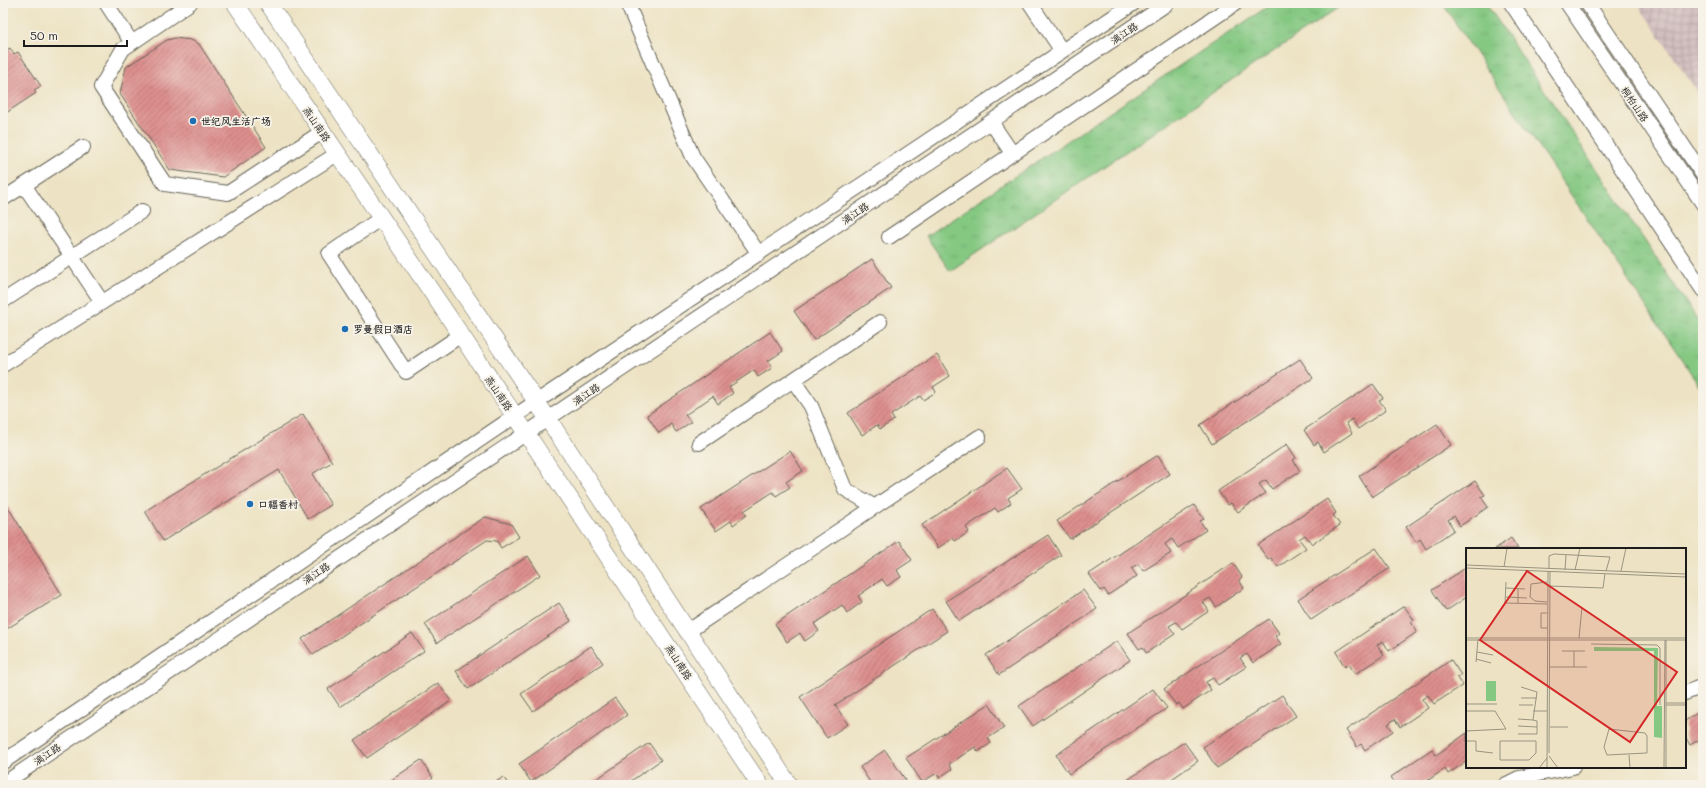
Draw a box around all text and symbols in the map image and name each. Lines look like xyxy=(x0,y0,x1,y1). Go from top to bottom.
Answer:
street label: 漓江路 xyxy=(1108,19,1140,47)
scale bar xyxy=(24,22,127,48)
text: 50 m xyxy=(30,27,58,43)
street label: 桐柏山路 xyxy=(1618,84,1652,124)
street label: 燕山南路 xyxy=(300,104,334,144)
place label: 世纪风生活广场 xyxy=(201,114,271,128)
marker: 世纪风生活广场 xyxy=(188,116,198,126)
street label: 漓江路 xyxy=(839,199,871,227)
place label: 罗曼假日酒店 xyxy=(353,322,413,336)
marker: 罗曼假日酒店 xyxy=(340,324,350,334)
street label: 燕山南路 xyxy=(482,373,516,413)
street label: 漓江路 xyxy=(570,380,602,408)
place label: 口福香村 xyxy=(258,497,298,511)
marker: 口福香村 xyxy=(245,499,255,509)
inset map xyxy=(1466,548,1686,768)
street label: 漓江路 xyxy=(300,559,332,587)
street label: 燕山南路 xyxy=(662,641,696,683)
street label: 漓江路 xyxy=(31,740,63,768)

